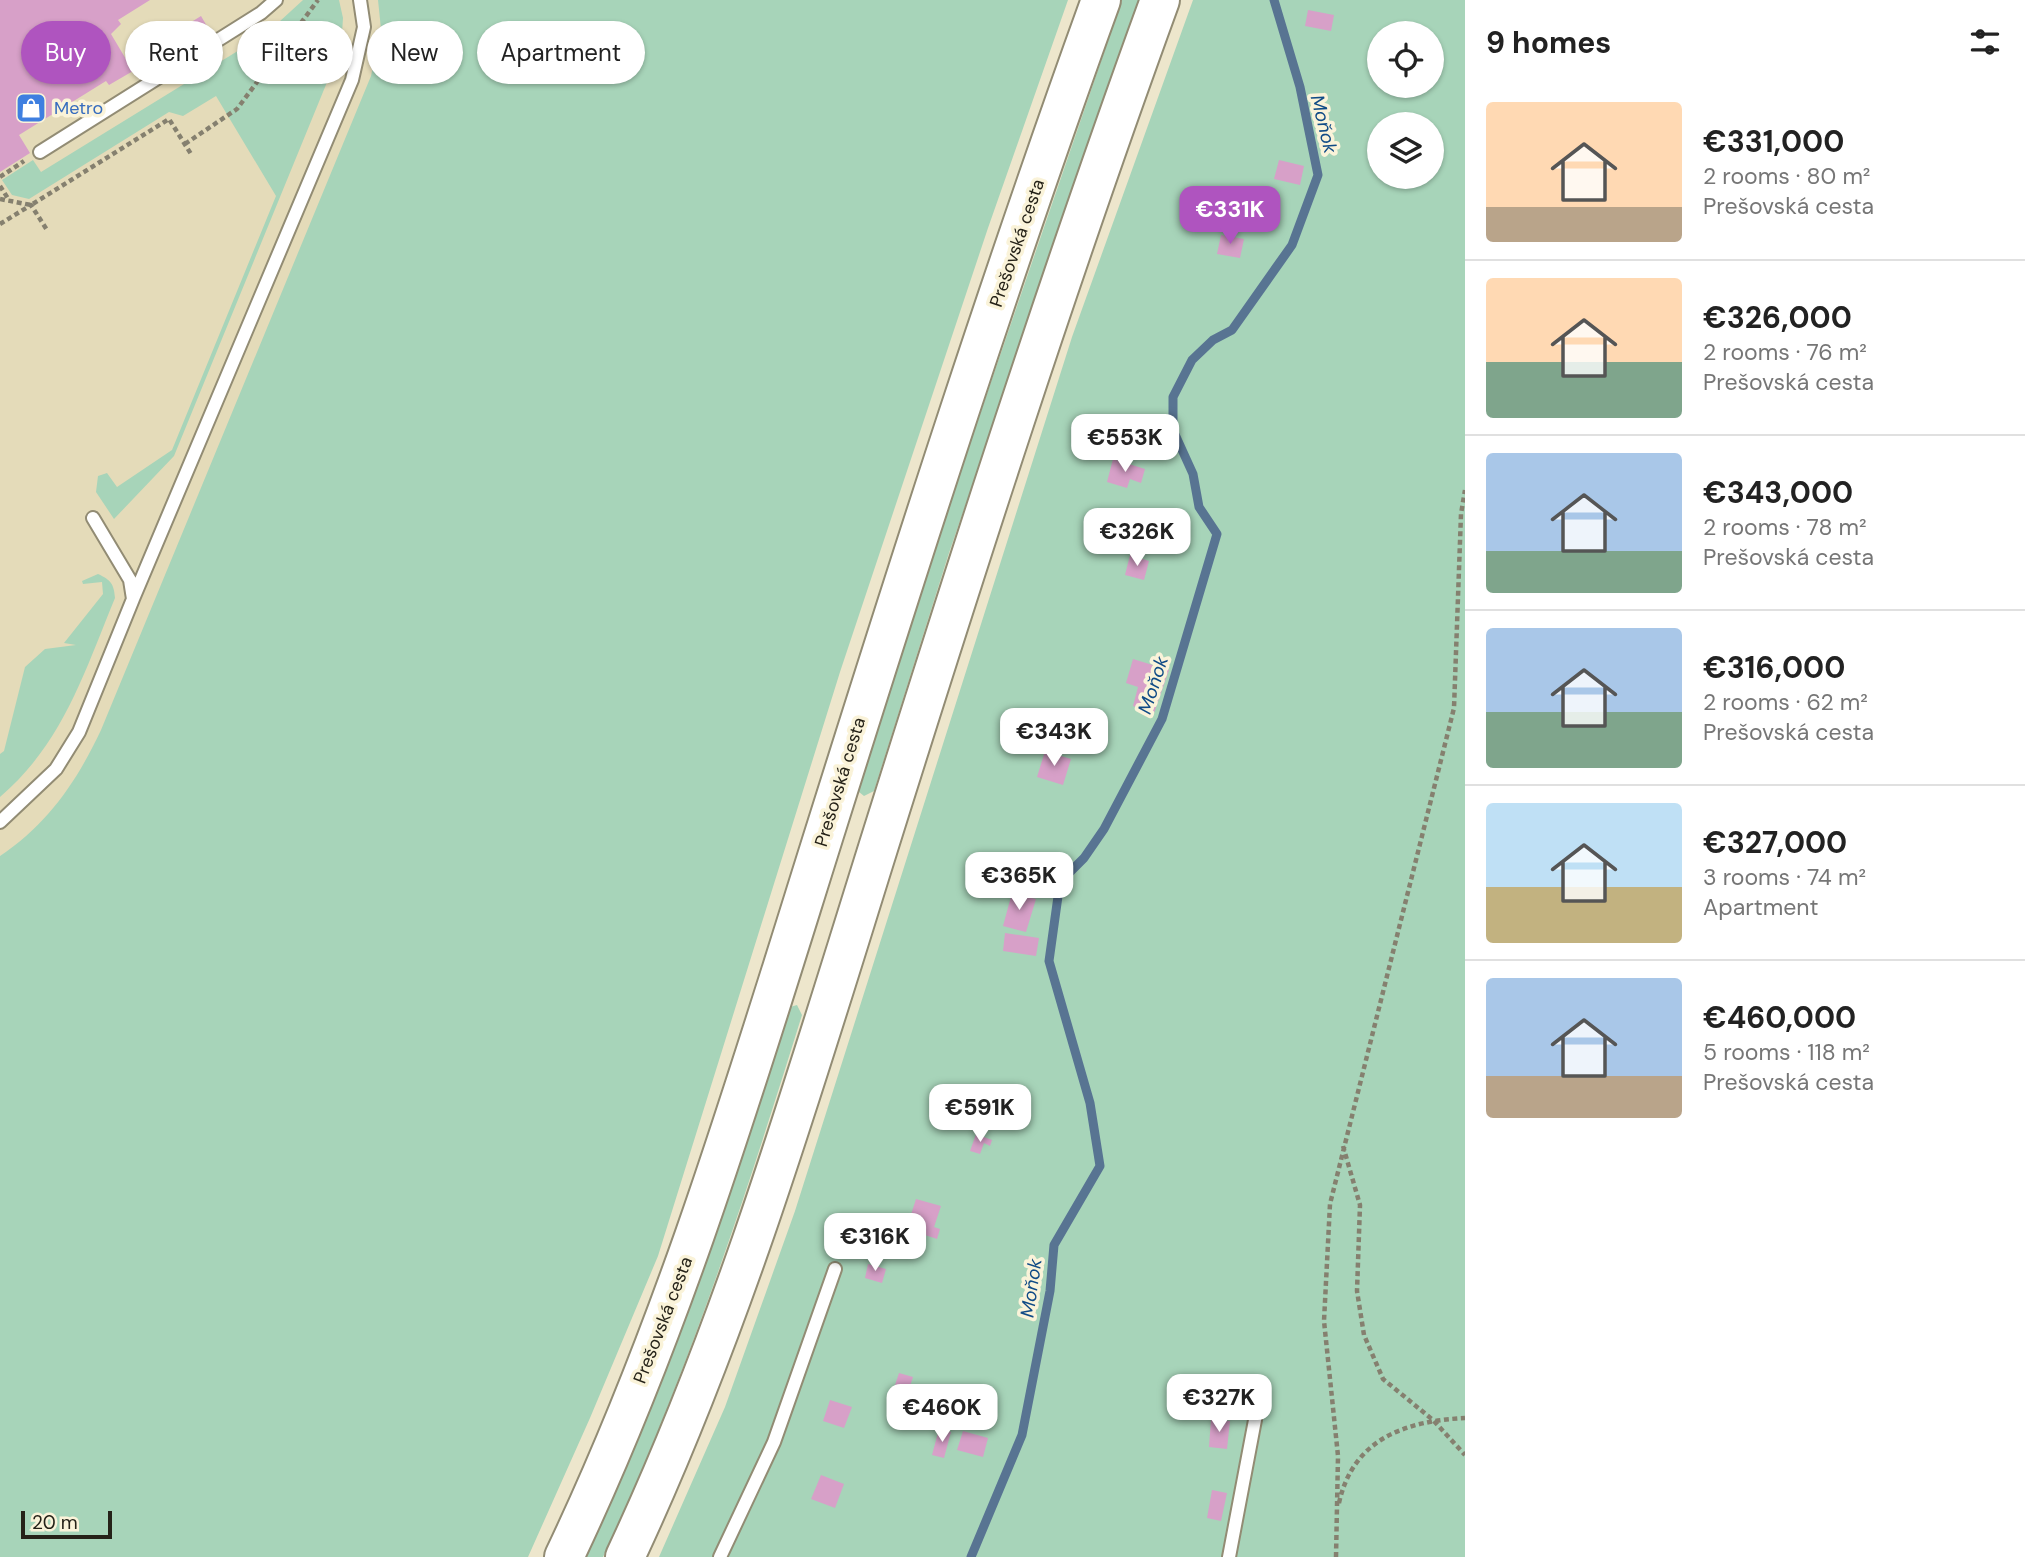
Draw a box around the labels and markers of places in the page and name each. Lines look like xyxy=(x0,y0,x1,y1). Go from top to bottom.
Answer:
shop icon: Metro xyxy=(14,91,48,125)
place label: Metro xyxy=(54,96,103,120)
pin: €331K xyxy=(1181,187,1279,246)
pin: €553K xyxy=(1076,414,1174,474)
pin: €326K xyxy=(1088,508,1186,568)
pin: €343K xyxy=(1005,708,1103,768)
pin: €365K xyxy=(970,852,1068,912)
pin: €591K xyxy=(931,1084,1029,1144)
pin: €316K xyxy=(826,1214,924,1273)
pin: €327K xyxy=(1170,1374,1268,1434)
pin: €460K xyxy=(893,1384,991,1444)

